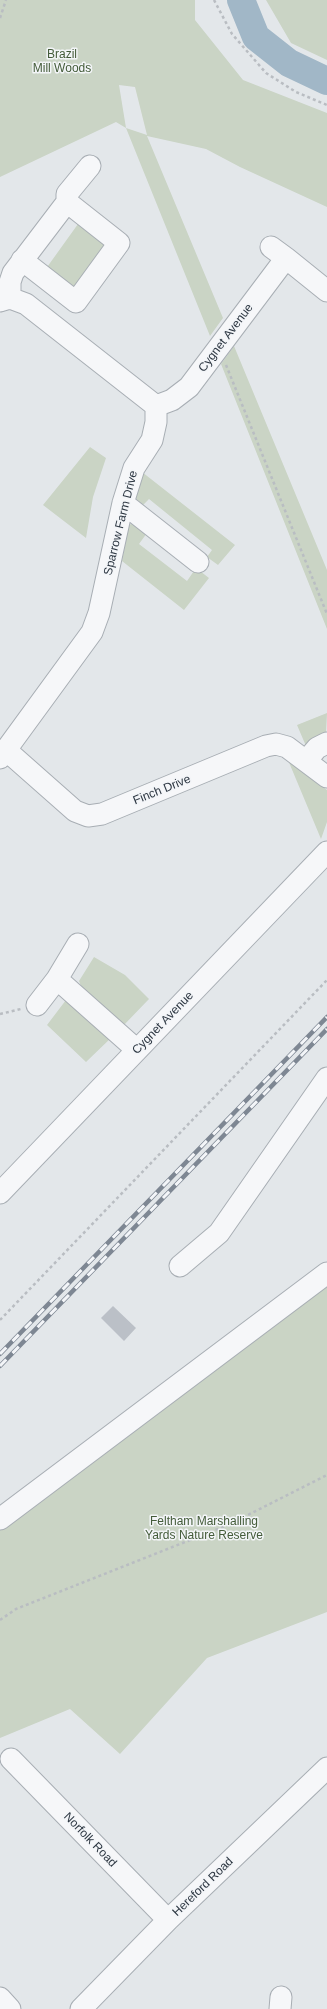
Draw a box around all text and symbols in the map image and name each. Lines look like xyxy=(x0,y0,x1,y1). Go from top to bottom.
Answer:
park label: Brazil Mill Woods xyxy=(33,48,91,76)
street label: Cygnet Avenue xyxy=(196,301,256,375)
street label: Sparrow Farm Drive xyxy=(101,469,141,577)
street label: Finch Drive xyxy=(131,772,193,808)
street label: Cygnet Avenue xyxy=(129,989,197,1057)
park label: Feltham Marshalling Yards Nature Reserve xyxy=(145,1515,263,1543)
street label: Norfolk Road xyxy=(60,1810,120,1870)
street label: Hereford Road xyxy=(170,1854,236,1920)

